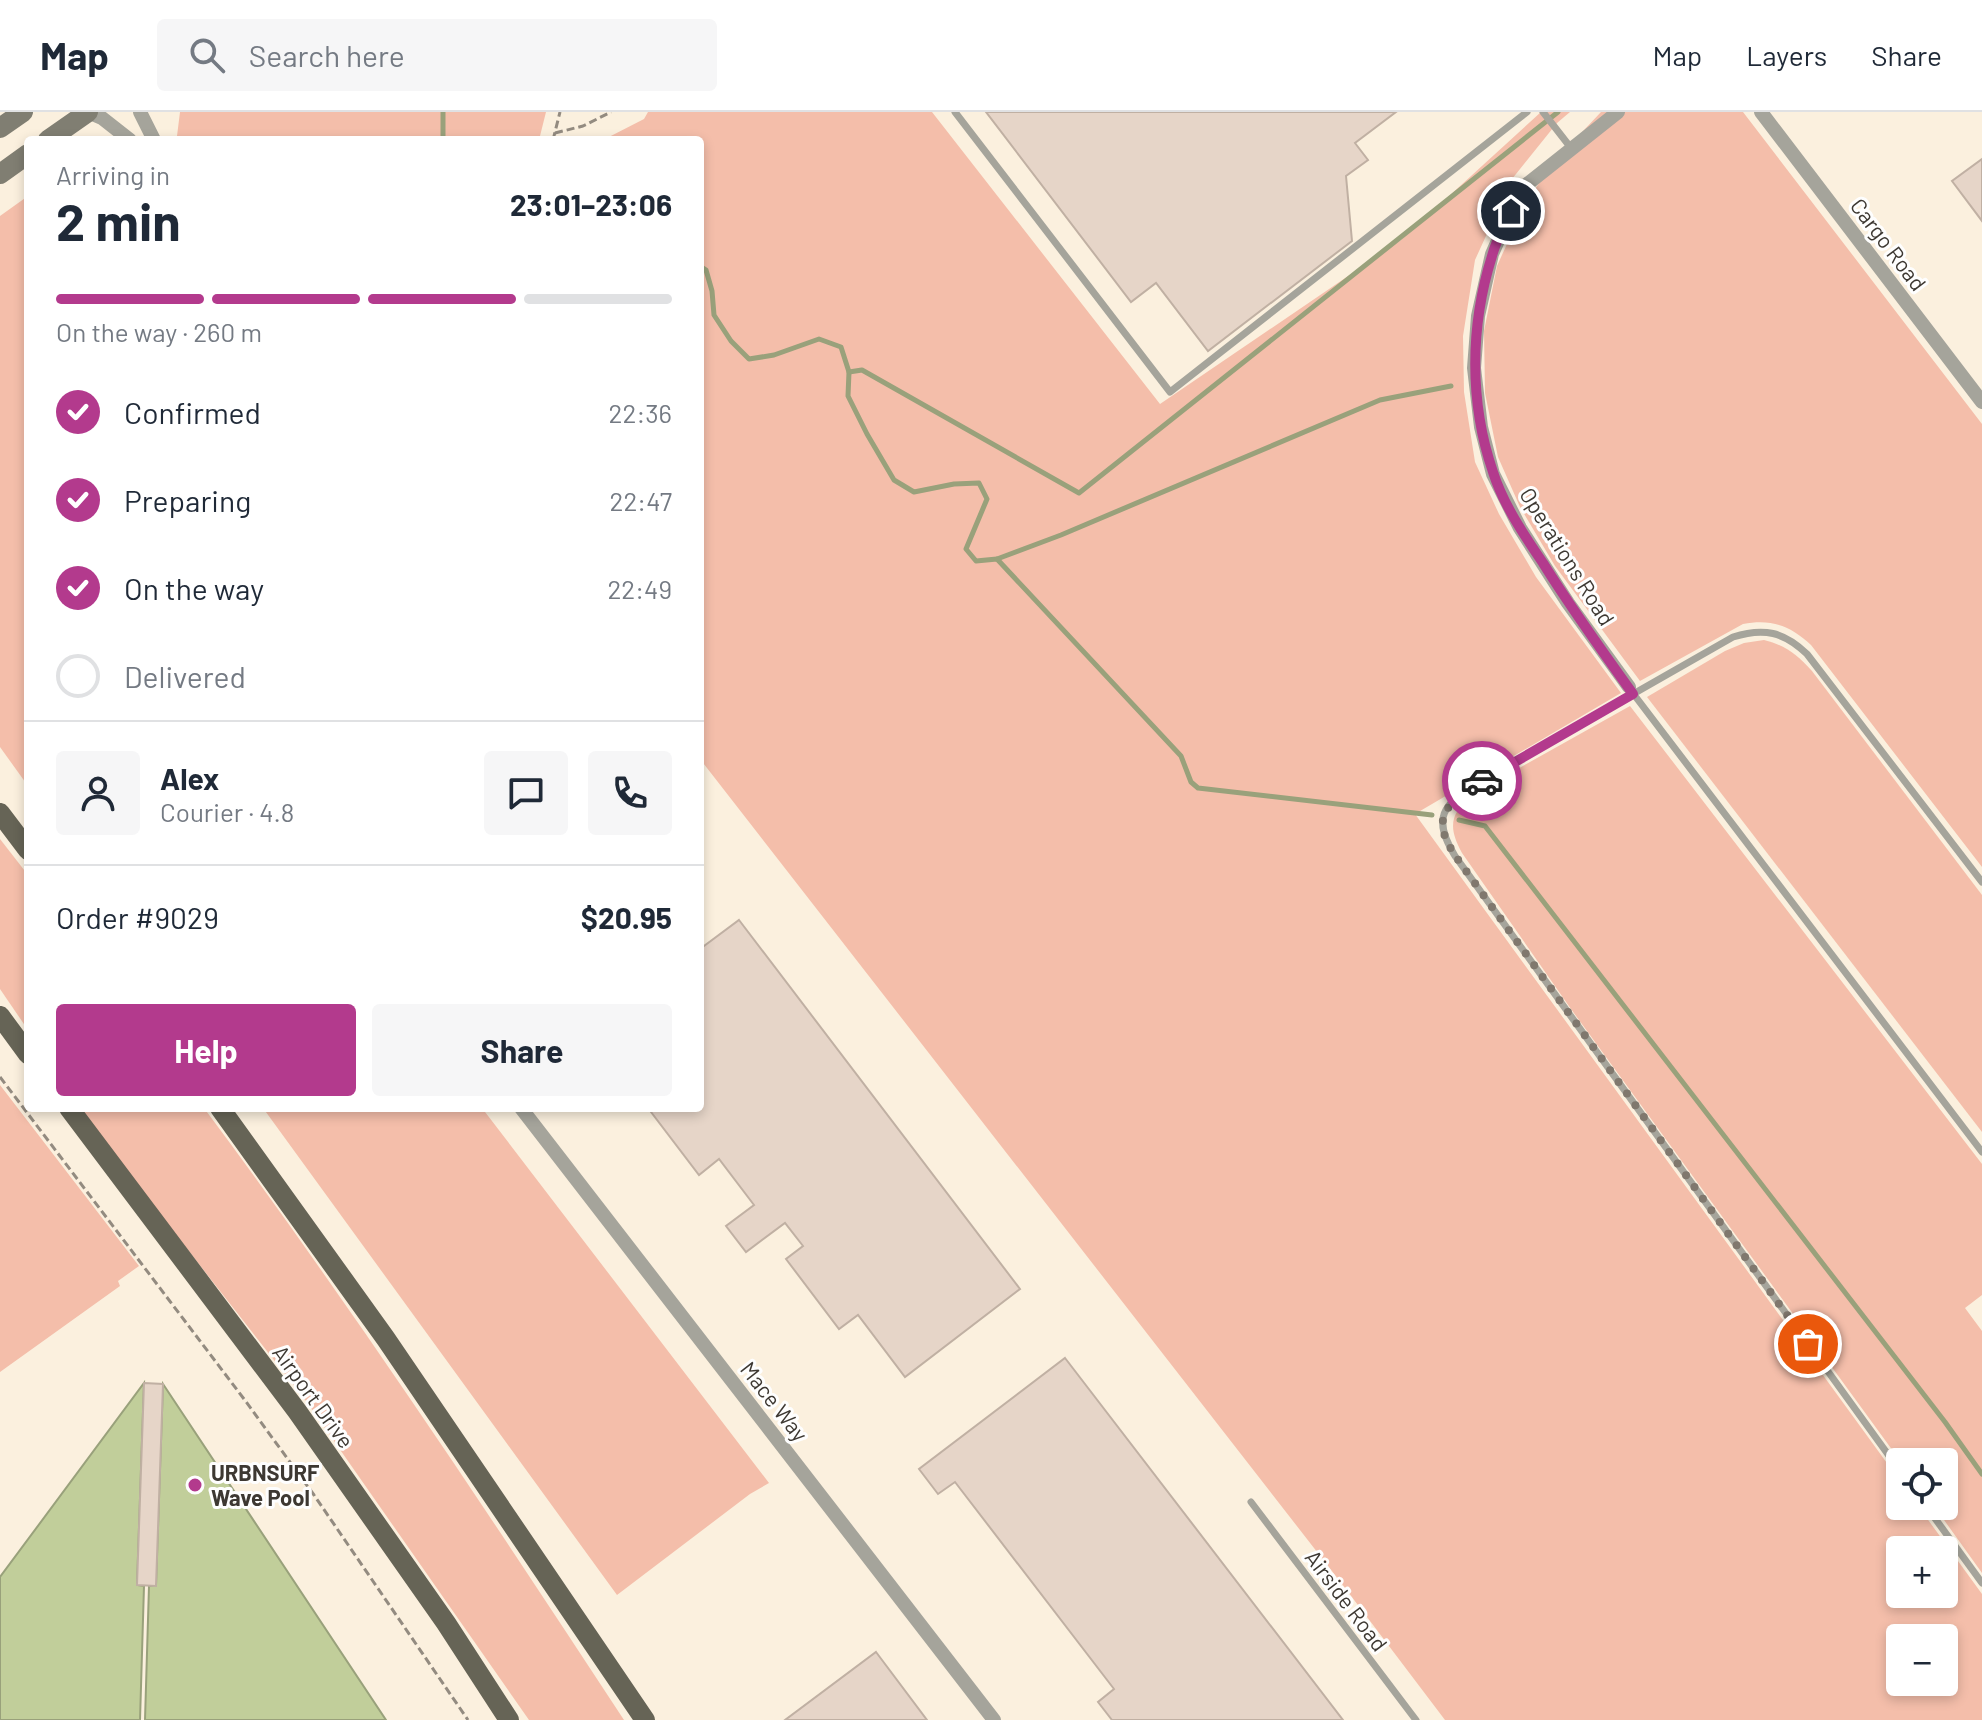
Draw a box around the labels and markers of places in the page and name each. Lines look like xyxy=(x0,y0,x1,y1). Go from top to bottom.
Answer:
pin xyxy=(1477,177,1545,245)
pin xyxy=(1774,1310,1842,1378)
place label: URBNSURF Wave Pool xyxy=(211,1459,320,1510)
marker: URBNSURF Wave Pool xyxy=(186,1476,204,1494)

